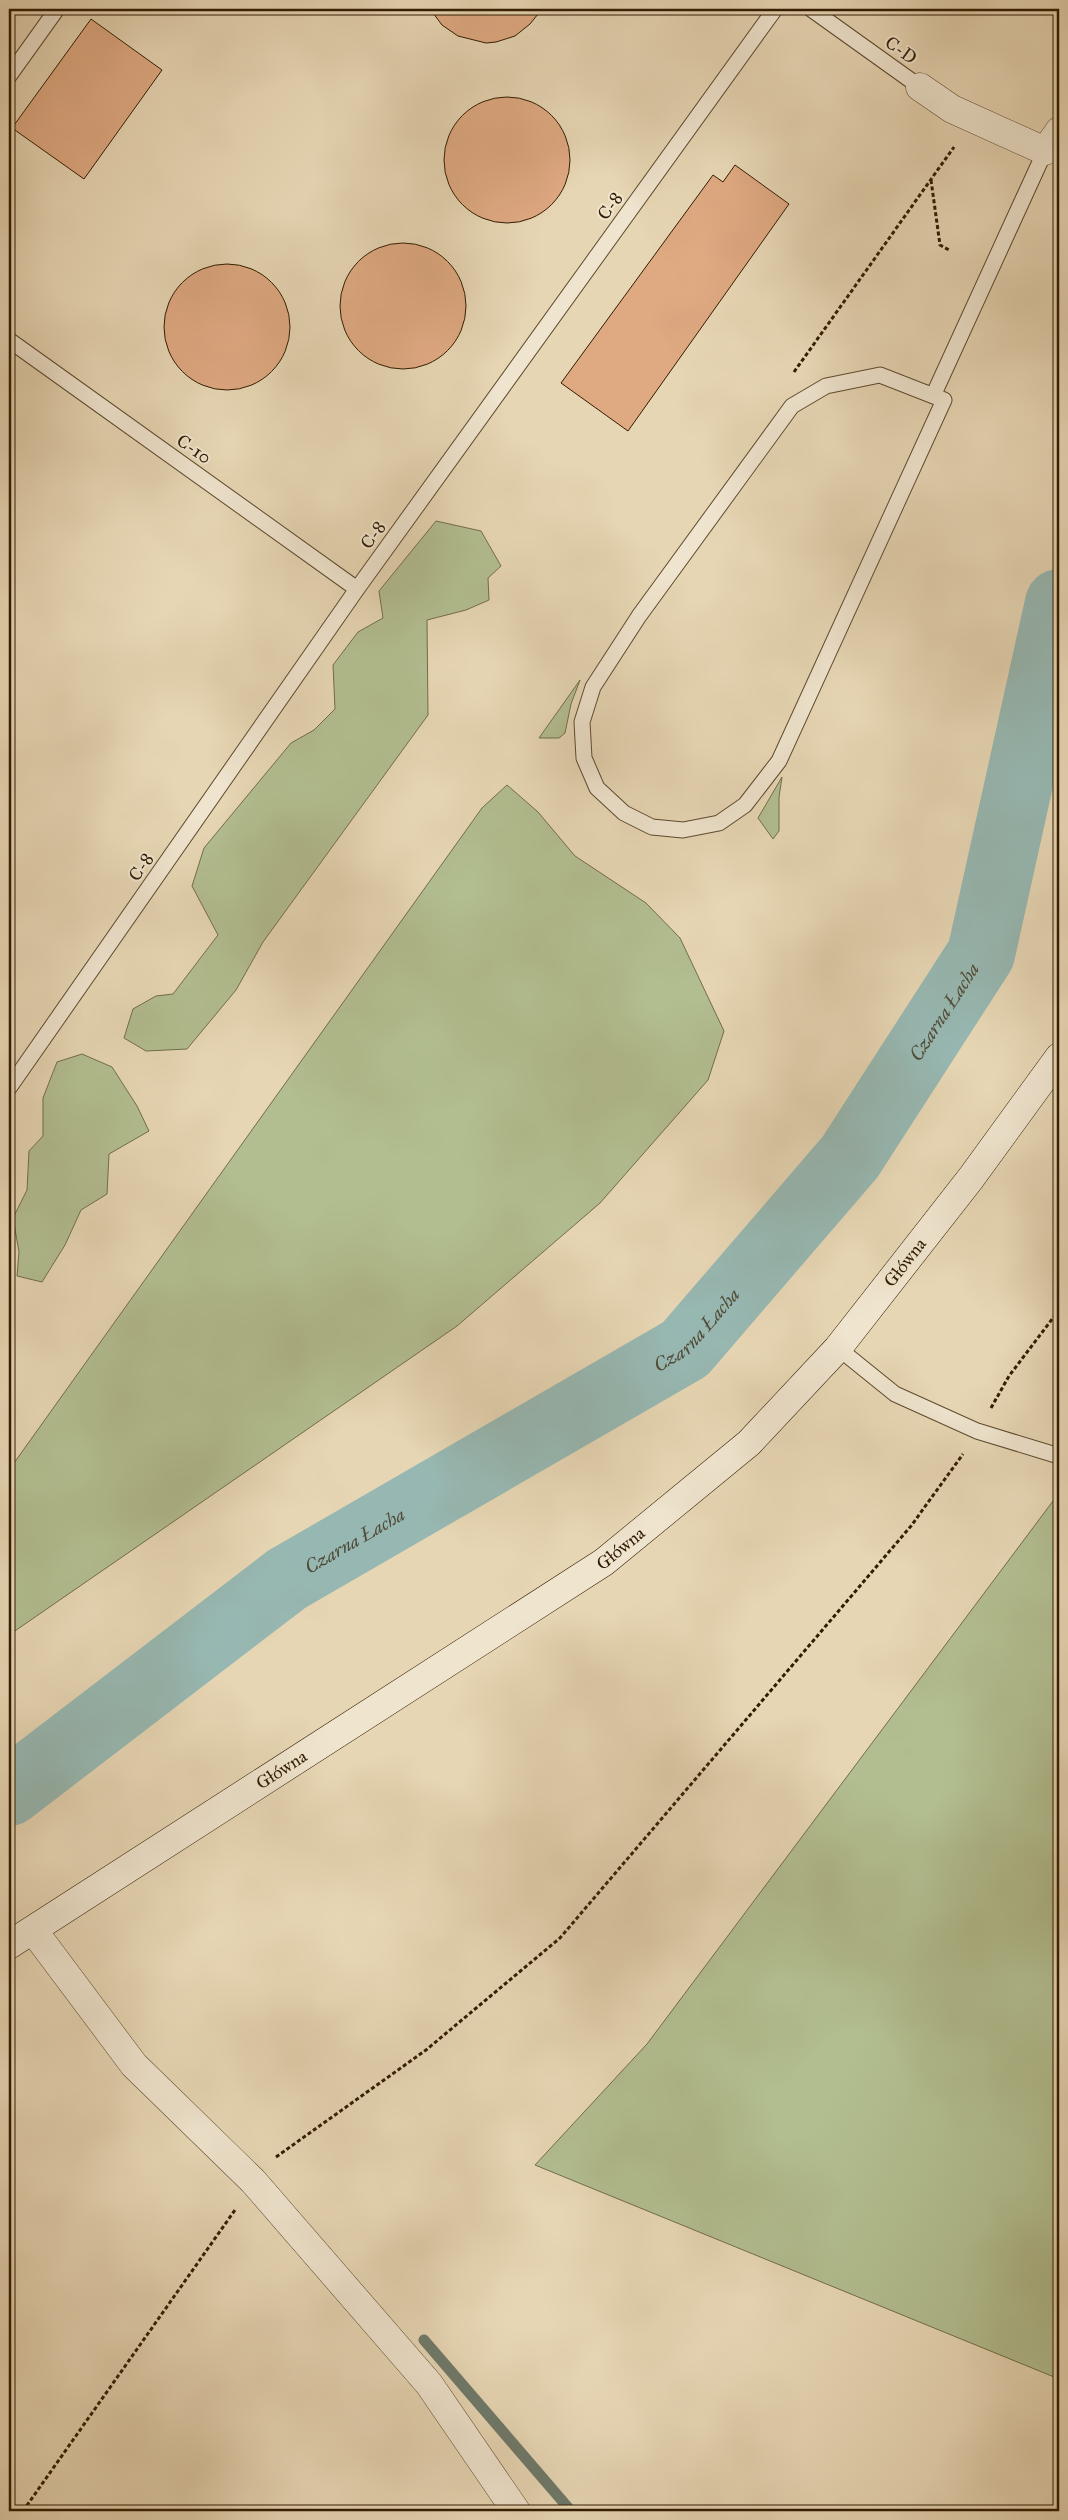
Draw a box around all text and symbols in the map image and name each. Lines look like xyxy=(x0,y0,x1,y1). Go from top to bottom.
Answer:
street label: C-D xyxy=(881,31,921,69)
street label: C-8 xyxy=(593,188,627,224)
street label: C-10 xyxy=(172,429,216,469)
street label: C-8 xyxy=(356,517,390,553)
street label: C-8 xyxy=(124,849,158,885)
water label: Czarna Łacha xyxy=(904,958,984,1065)
street label: Główna xyxy=(879,1233,931,1291)
water label: Czarna Łacha xyxy=(649,1283,744,1376)
water label: Czarna Łacha xyxy=(300,1502,409,1578)
street label: Główna xyxy=(592,1522,650,1575)
street label: Główna xyxy=(252,1745,311,1794)

